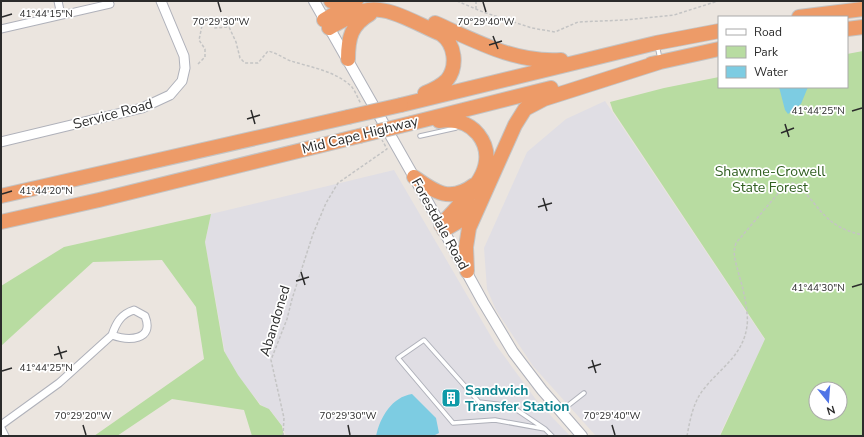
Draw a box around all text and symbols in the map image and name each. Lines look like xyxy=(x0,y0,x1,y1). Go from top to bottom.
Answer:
text: 41°44'15"N xyxy=(19,7,73,21)
text: 70°29'30"W xyxy=(193,15,249,29)
text: 70°29'40"W xyxy=(458,15,514,29)
legend xyxy=(718,16,848,88)
text: Road xyxy=(754,24,782,40)
text: Park xyxy=(754,44,779,60)
text: Water xyxy=(754,64,788,80)
street label: Service Road xyxy=(71,94,155,134)
text: 41°44'25"N xyxy=(791,104,845,118)
street label: Mid Cape Highway xyxy=(300,111,421,159)
park label: Shawme-Crowell State Forest xyxy=(715,162,826,197)
street label: Forestdale Road xyxy=(407,175,473,273)
text: 41°44'20"N xyxy=(19,184,73,198)
text: 41°44'30"N xyxy=(791,281,845,295)
street label: Abandoned xyxy=(255,283,295,359)
text: 41°44'25"N xyxy=(19,361,73,375)
place label: Sandwich Transfer Station xyxy=(465,381,569,416)
north arrow xyxy=(808,381,848,421)
building icon: Sandwich Transfer Station xyxy=(440,387,462,409)
text: N xyxy=(825,402,837,418)
text: 70°29'20"W xyxy=(55,409,111,423)
text: 70°29'30"W xyxy=(320,409,376,423)
text: 70°29'40"W xyxy=(584,409,640,423)

